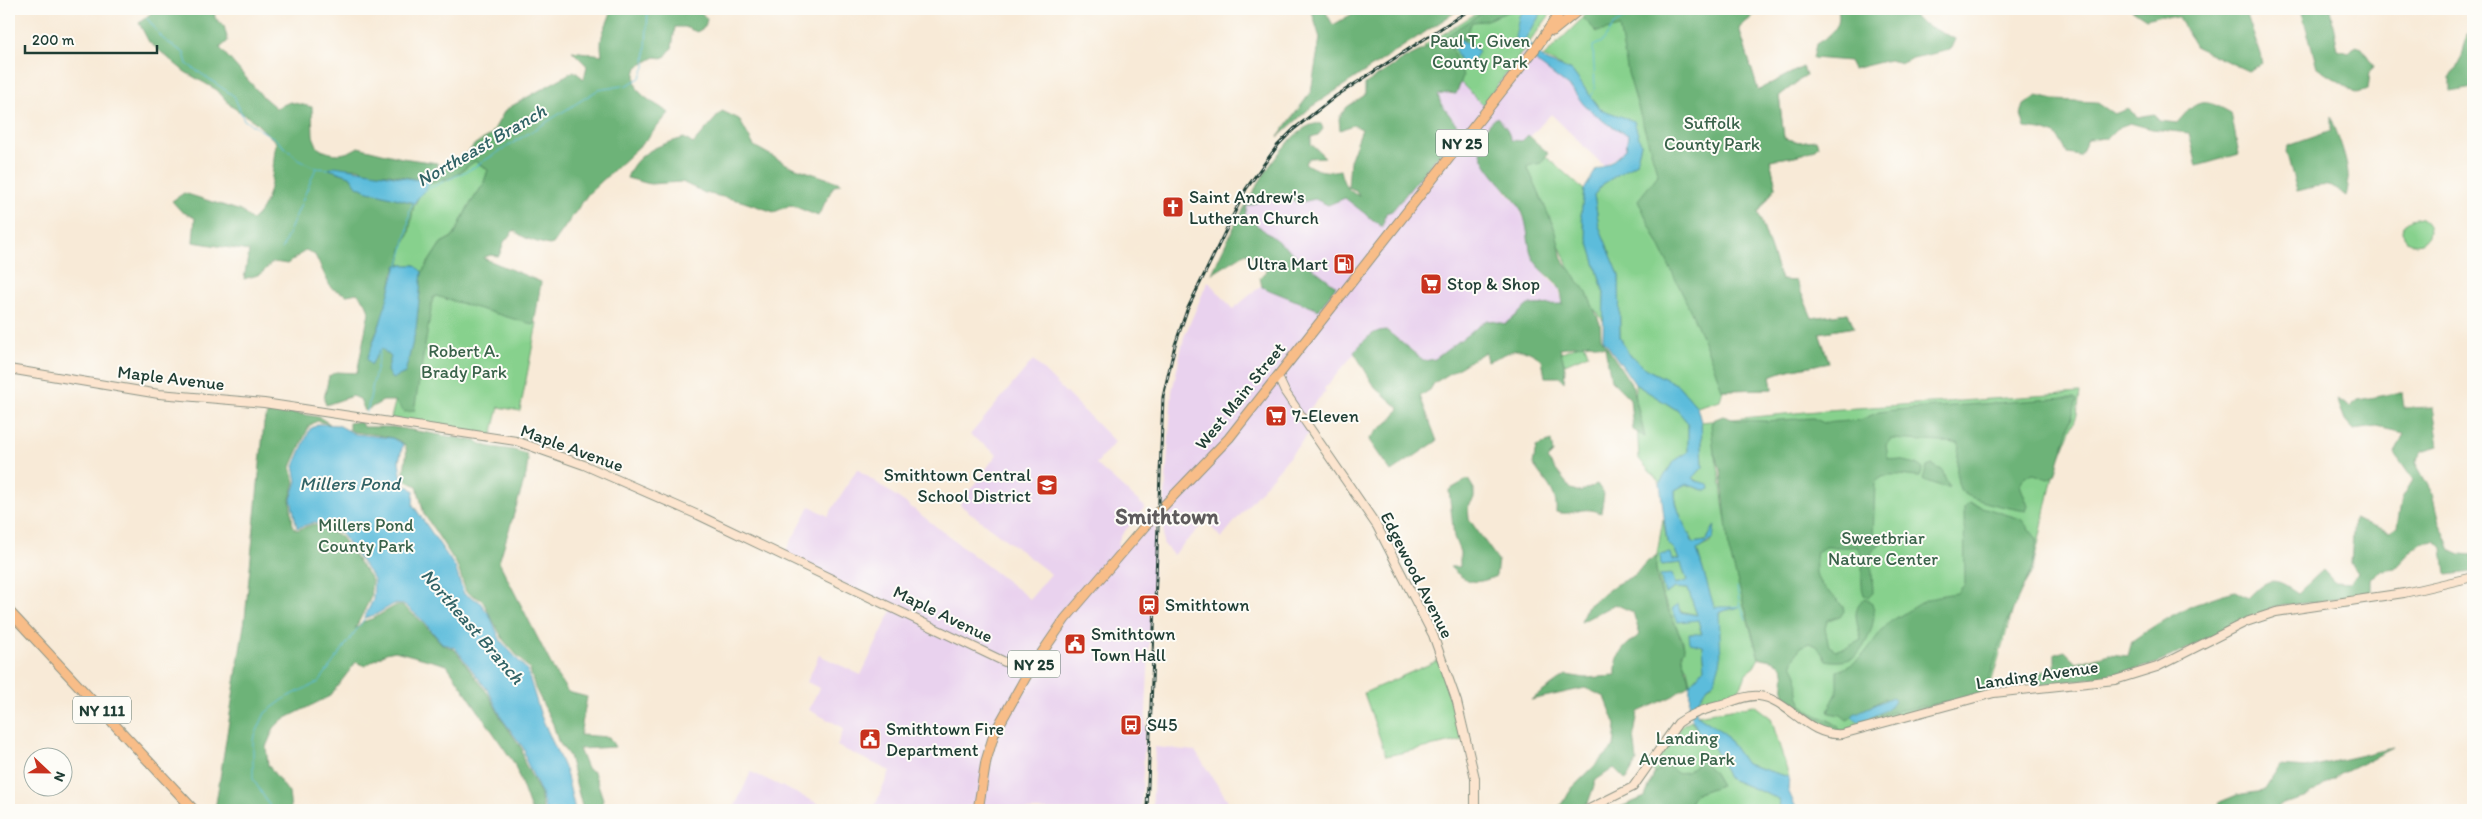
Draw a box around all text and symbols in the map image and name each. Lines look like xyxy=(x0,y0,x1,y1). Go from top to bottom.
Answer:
scale bar xyxy=(25,22,158,54)
park label: Paul T. Given County Park xyxy=(1430,30,1530,73)
text: 200 m xyxy=(32,31,75,49)
water label: Northeast Branch xyxy=(413,99,551,192)
park label: Suffolk County Park xyxy=(1664,112,1760,155)
road number: NY 25 xyxy=(1436,130,1488,156)
place label: Saint Andrew's Lutheran Church xyxy=(1189,186,1319,229)
church icon: Saint Andrew's Lutheran Church xyxy=(1161,195,1185,219)
fuel station icon: Ultra Mart xyxy=(1332,252,1356,276)
place label: Ultra Mart xyxy=(1247,253,1328,275)
supermarket icon: Stop & Shop xyxy=(1419,272,1443,296)
place label: Stop & Shop xyxy=(1447,273,1540,295)
street label: West Main Street xyxy=(1190,338,1290,454)
park label: Robert A. Brady Park xyxy=(421,340,507,383)
street label: Maple Avenue xyxy=(116,361,226,395)
supermarket icon: 7-Eleven xyxy=(1264,404,1288,428)
place label: 7-Eleven xyxy=(1292,405,1359,427)
street label: Maple Avenue xyxy=(518,419,626,477)
place label: Smithtown Central School District xyxy=(884,464,1031,507)
water label: Millers Pond xyxy=(300,472,402,495)
school or university icon: Smithtown Central School District xyxy=(1035,473,1059,497)
district label: Smithtown xyxy=(1115,503,1219,530)
street label: Edgewood Avenue xyxy=(1376,508,1458,642)
park label: Millers Pond County Park xyxy=(318,514,414,557)
park label: Sweetbriar Nature Center xyxy=(1828,527,1938,570)
water label: Northeast Branch xyxy=(416,564,530,689)
street label: Maple Avenue xyxy=(890,580,996,648)
station icon: Smithtown xyxy=(1137,593,1161,617)
place label: Smithtown xyxy=(1165,594,1250,616)
place label: Smithtown Town Hall xyxy=(1091,623,1176,666)
public building icon: Smithtown Town Hall xyxy=(1063,632,1087,656)
road number: NY 25 xyxy=(1008,651,1060,678)
street label: Landing Avenue xyxy=(1974,656,2100,694)
road number: NY 111 xyxy=(73,696,131,724)
bus stop icon: S45 xyxy=(1119,713,1143,737)
place label: S45 xyxy=(1147,714,1177,736)
place label: Smithtown Fire Department xyxy=(886,718,1004,761)
public building icon: Smithtown Fire Department xyxy=(858,727,882,751)
park label: Landing Avenue Park xyxy=(1639,727,1736,770)
north arrow xyxy=(22,746,72,796)
text: N xyxy=(50,769,69,784)

